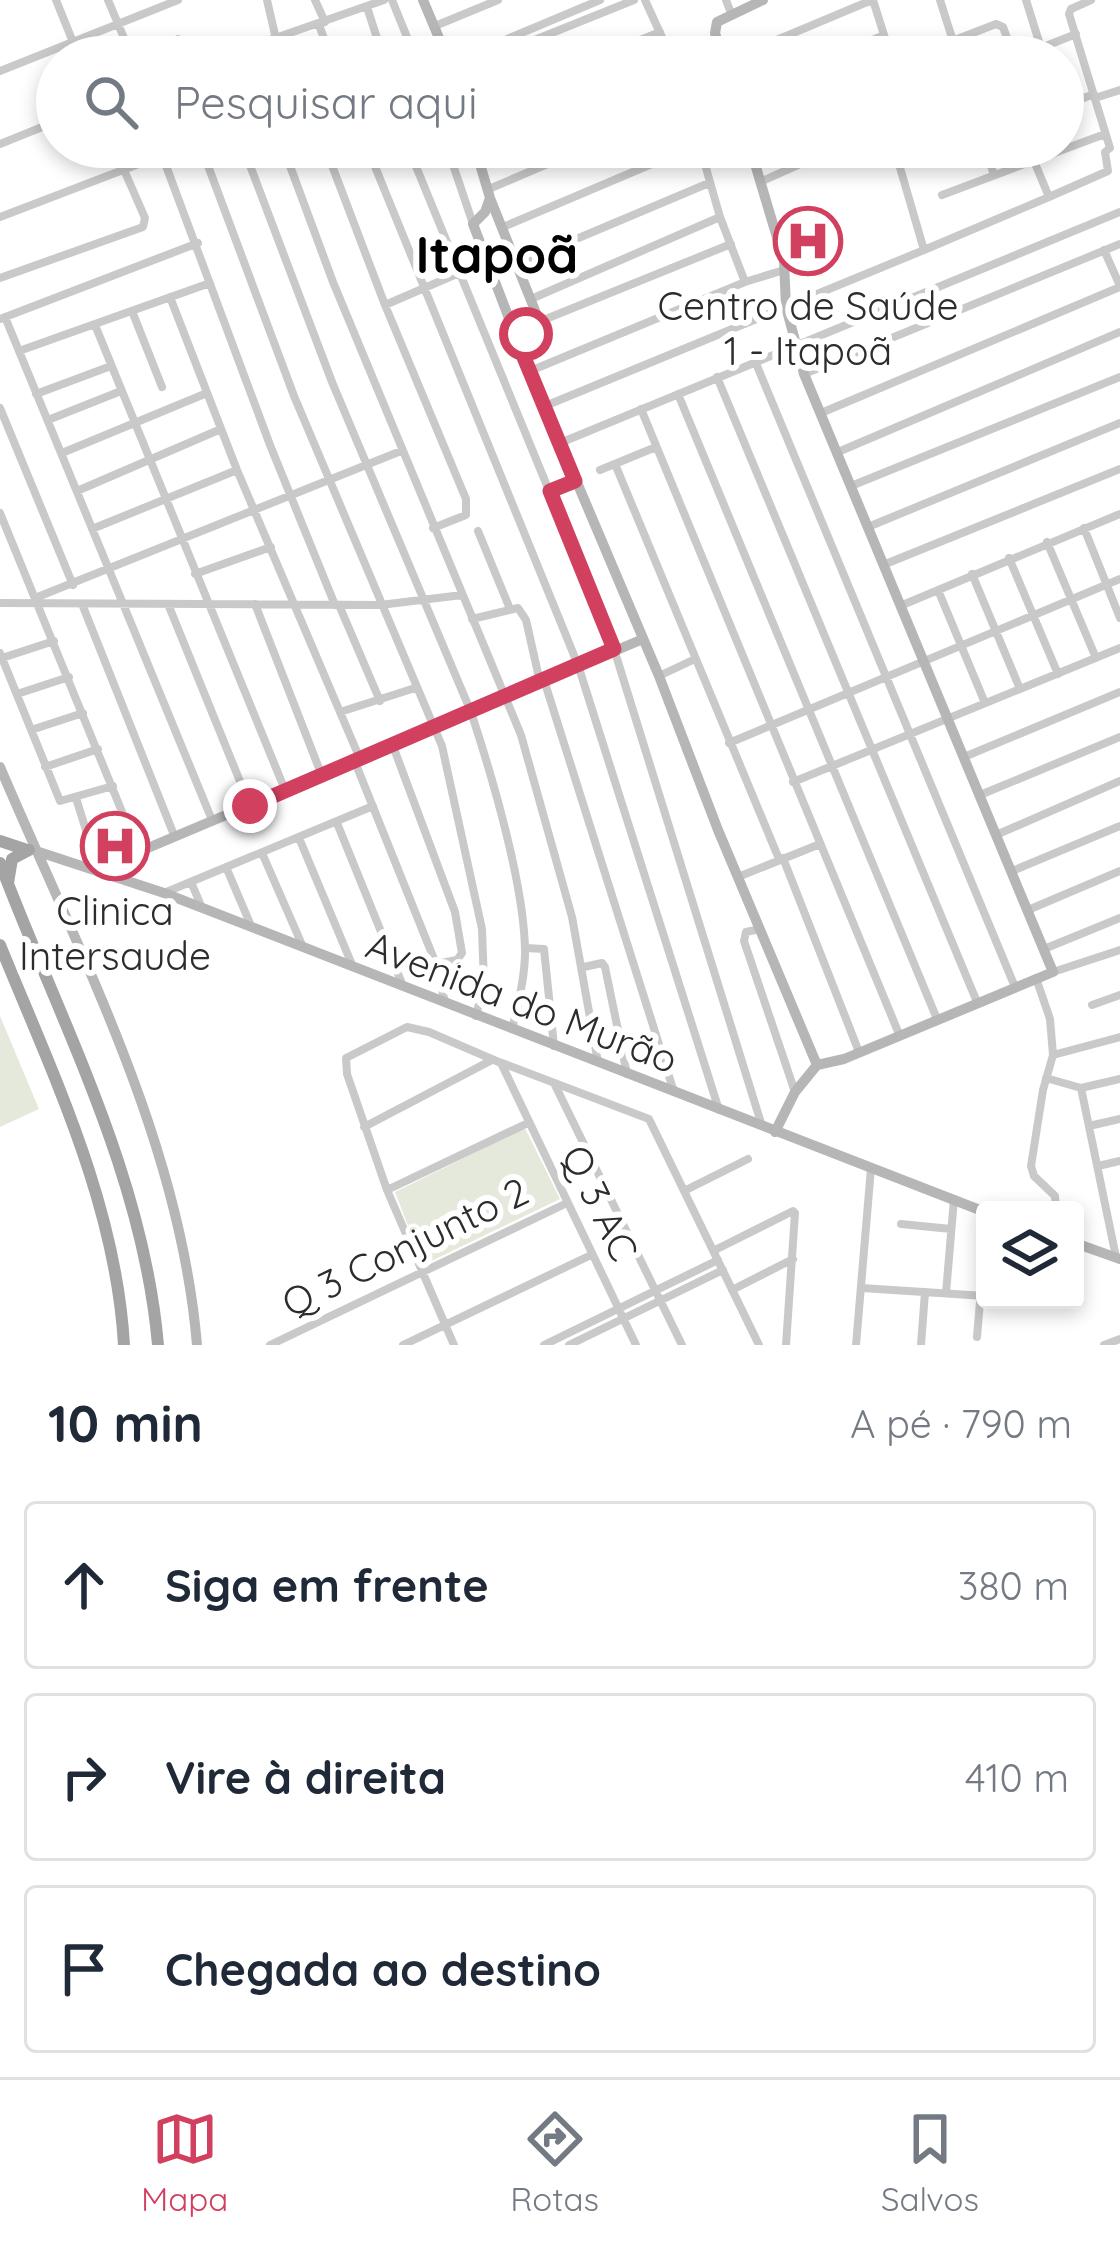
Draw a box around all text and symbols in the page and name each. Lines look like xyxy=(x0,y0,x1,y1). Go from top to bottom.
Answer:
search box xyxy=(36,36,1084,168)
icon: search xyxy=(78,69,144,135)
text: Pesquisar aqui xyxy=(174,74,478,130)
hospital icon: Centro de Saúde 1 - Itapoã xyxy=(773,206,843,276)
district label: Itapoã xyxy=(416,222,578,286)
place label: Centro de Saúde 1 - Itapoã xyxy=(658,281,958,375)
route start xyxy=(499,307,553,361)
route end xyxy=(223,779,277,833)
hospital icon: Clinica Intersaude xyxy=(80,811,150,881)
place label: Clinica Intersaude xyxy=(19,886,211,980)
street label: Avenida do Murão xyxy=(360,920,685,1083)
street label: Q 3 AC xyxy=(552,1137,649,1269)
street label: Q 3 Conjunto 2 xyxy=(274,1166,536,1327)
map controls xyxy=(976,1201,1084,1309)
button: layers xyxy=(976,1201,1084,1309)
text: 10 min xyxy=(48,1391,203,1455)
text: A pé · 790 m xyxy=(850,1399,1072,1448)
icon: ahead xyxy=(51,1552,117,1618)
text: Siga em frente xyxy=(165,1557,489,1613)
text: 380 m xyxy=(958,1561,1069,1610)
icon: right xyxy=(51,1744,117,1810)
text: Vire à direita xyxy=(165,1749,446,1805)
text: 410 m xyxy=(965,1753,1069,1802)
icon: arrive xyxy=(51,1936,117,2002)
text: Chegada ao destino xyxy=(165,1941,601,1997)
tab: Mapa xyxy=(141,2106,228,2219)
tab: Rotas xyxy=(510,2106,599,2219)
tab: Salvos xyxy=(881,2106,979,2219)

